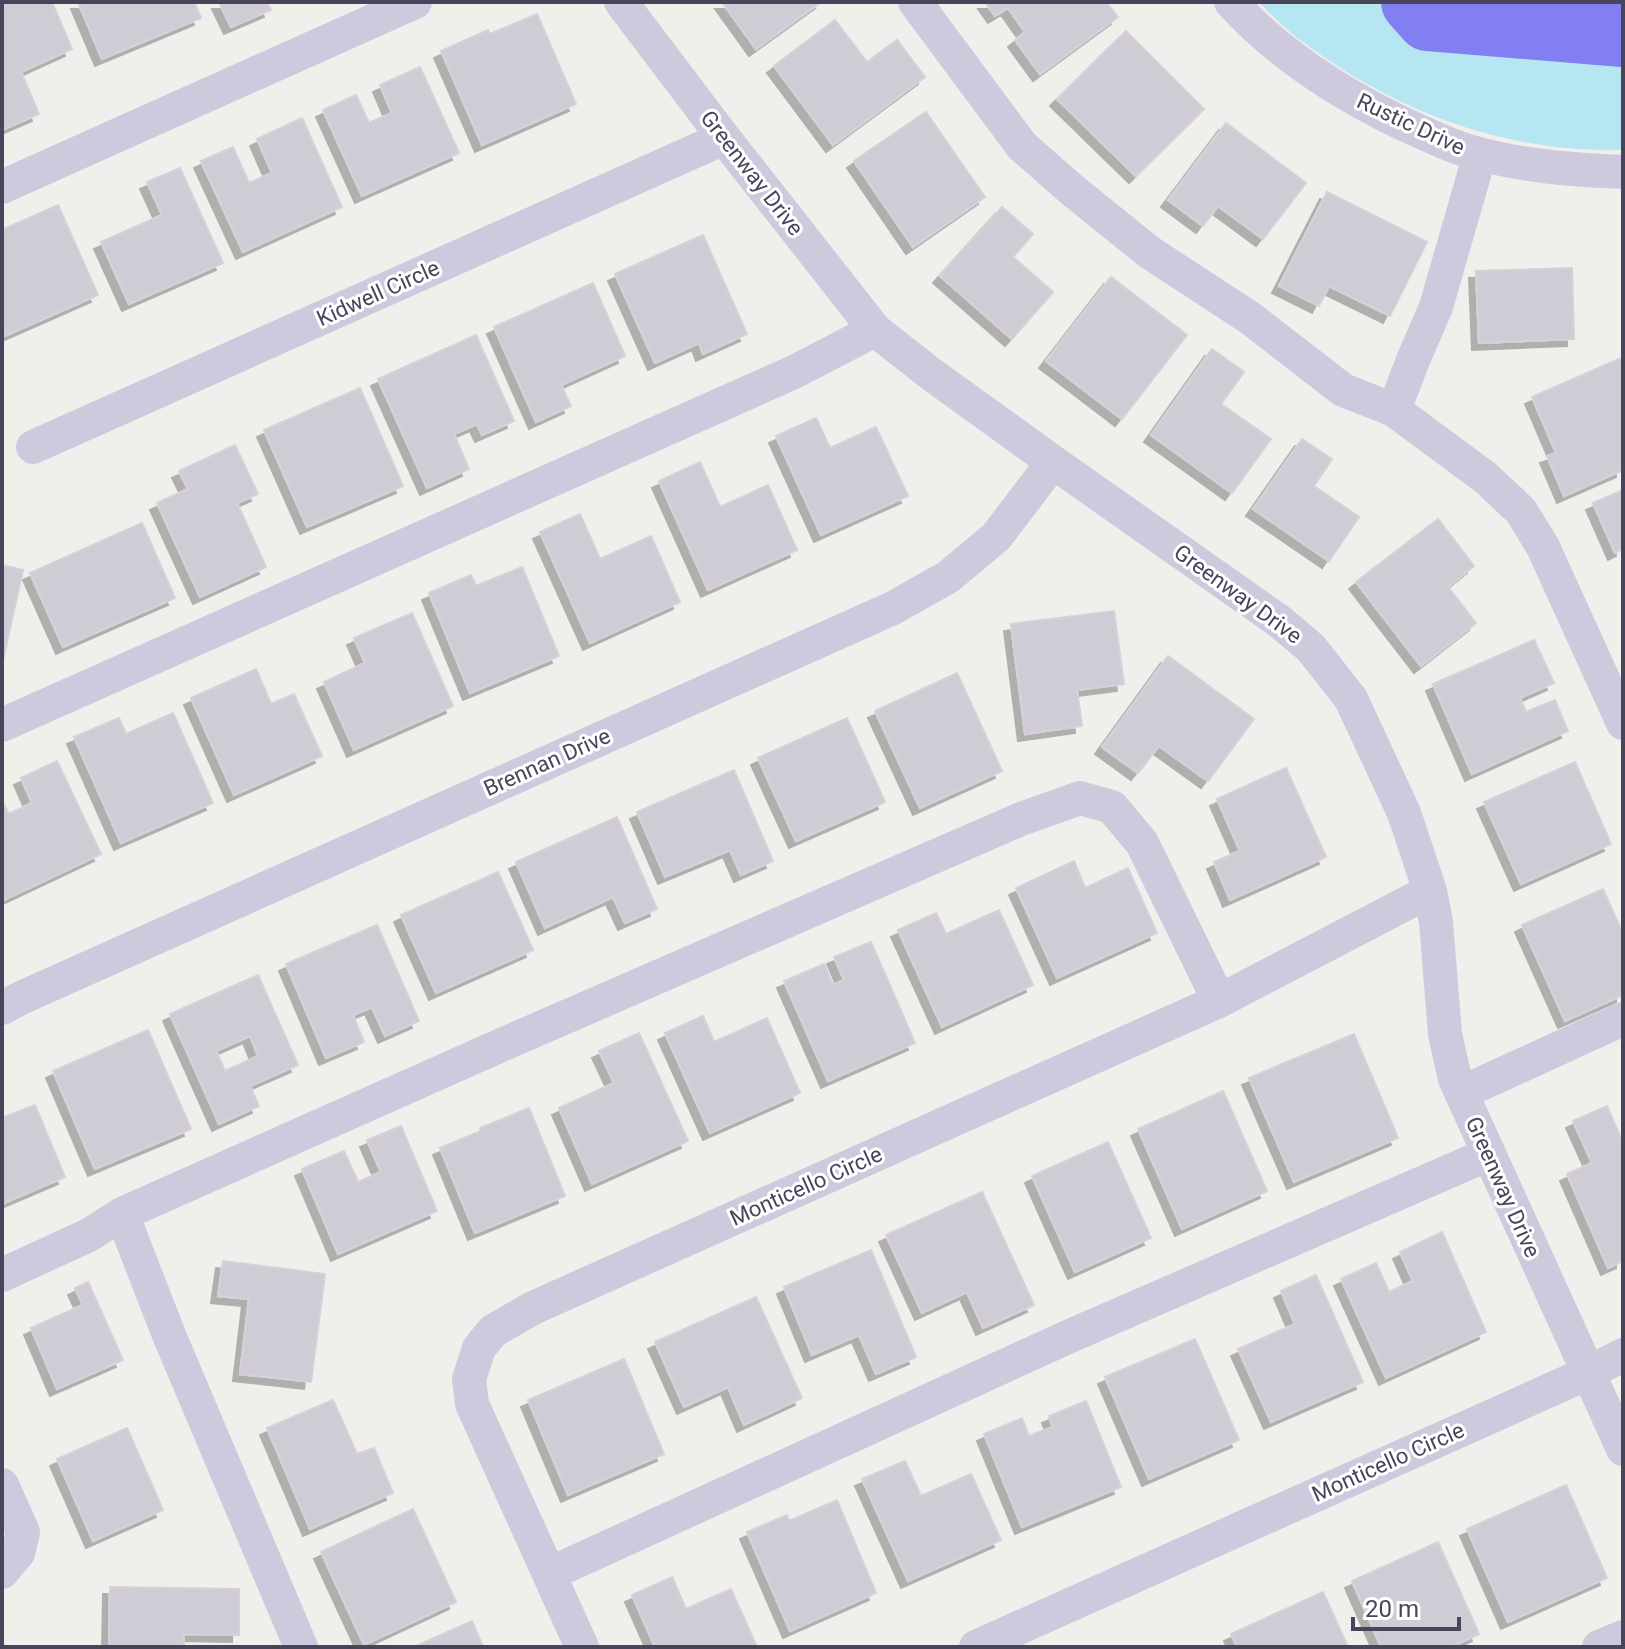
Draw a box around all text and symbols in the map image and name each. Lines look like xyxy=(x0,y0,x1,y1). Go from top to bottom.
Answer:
street label: Rustic Drive xyxy=(1353,88,1469,160)
street label: Greenway Drive xyxy=(696,106,808,240)
street label: Kidwell Circle xyxy=(313,255,443,331)
street label: Greenway Drive xyxy=(1169,539,1307,649)
street label: Brennan Drive xyxy=(480,723,614,801)
street label: Greenway Drive xyxy=(1461,1113,1545,1261)
street label: Monticello Circle xyxy=(726,1141,886,1231)
street label: Monticello Circle xyxy=(1308,1417,1468,1507)
scale bar xyxy=(1353,1581,1459,1631)
text: 20 m xyxy=(1365,1595,1419,1623)

